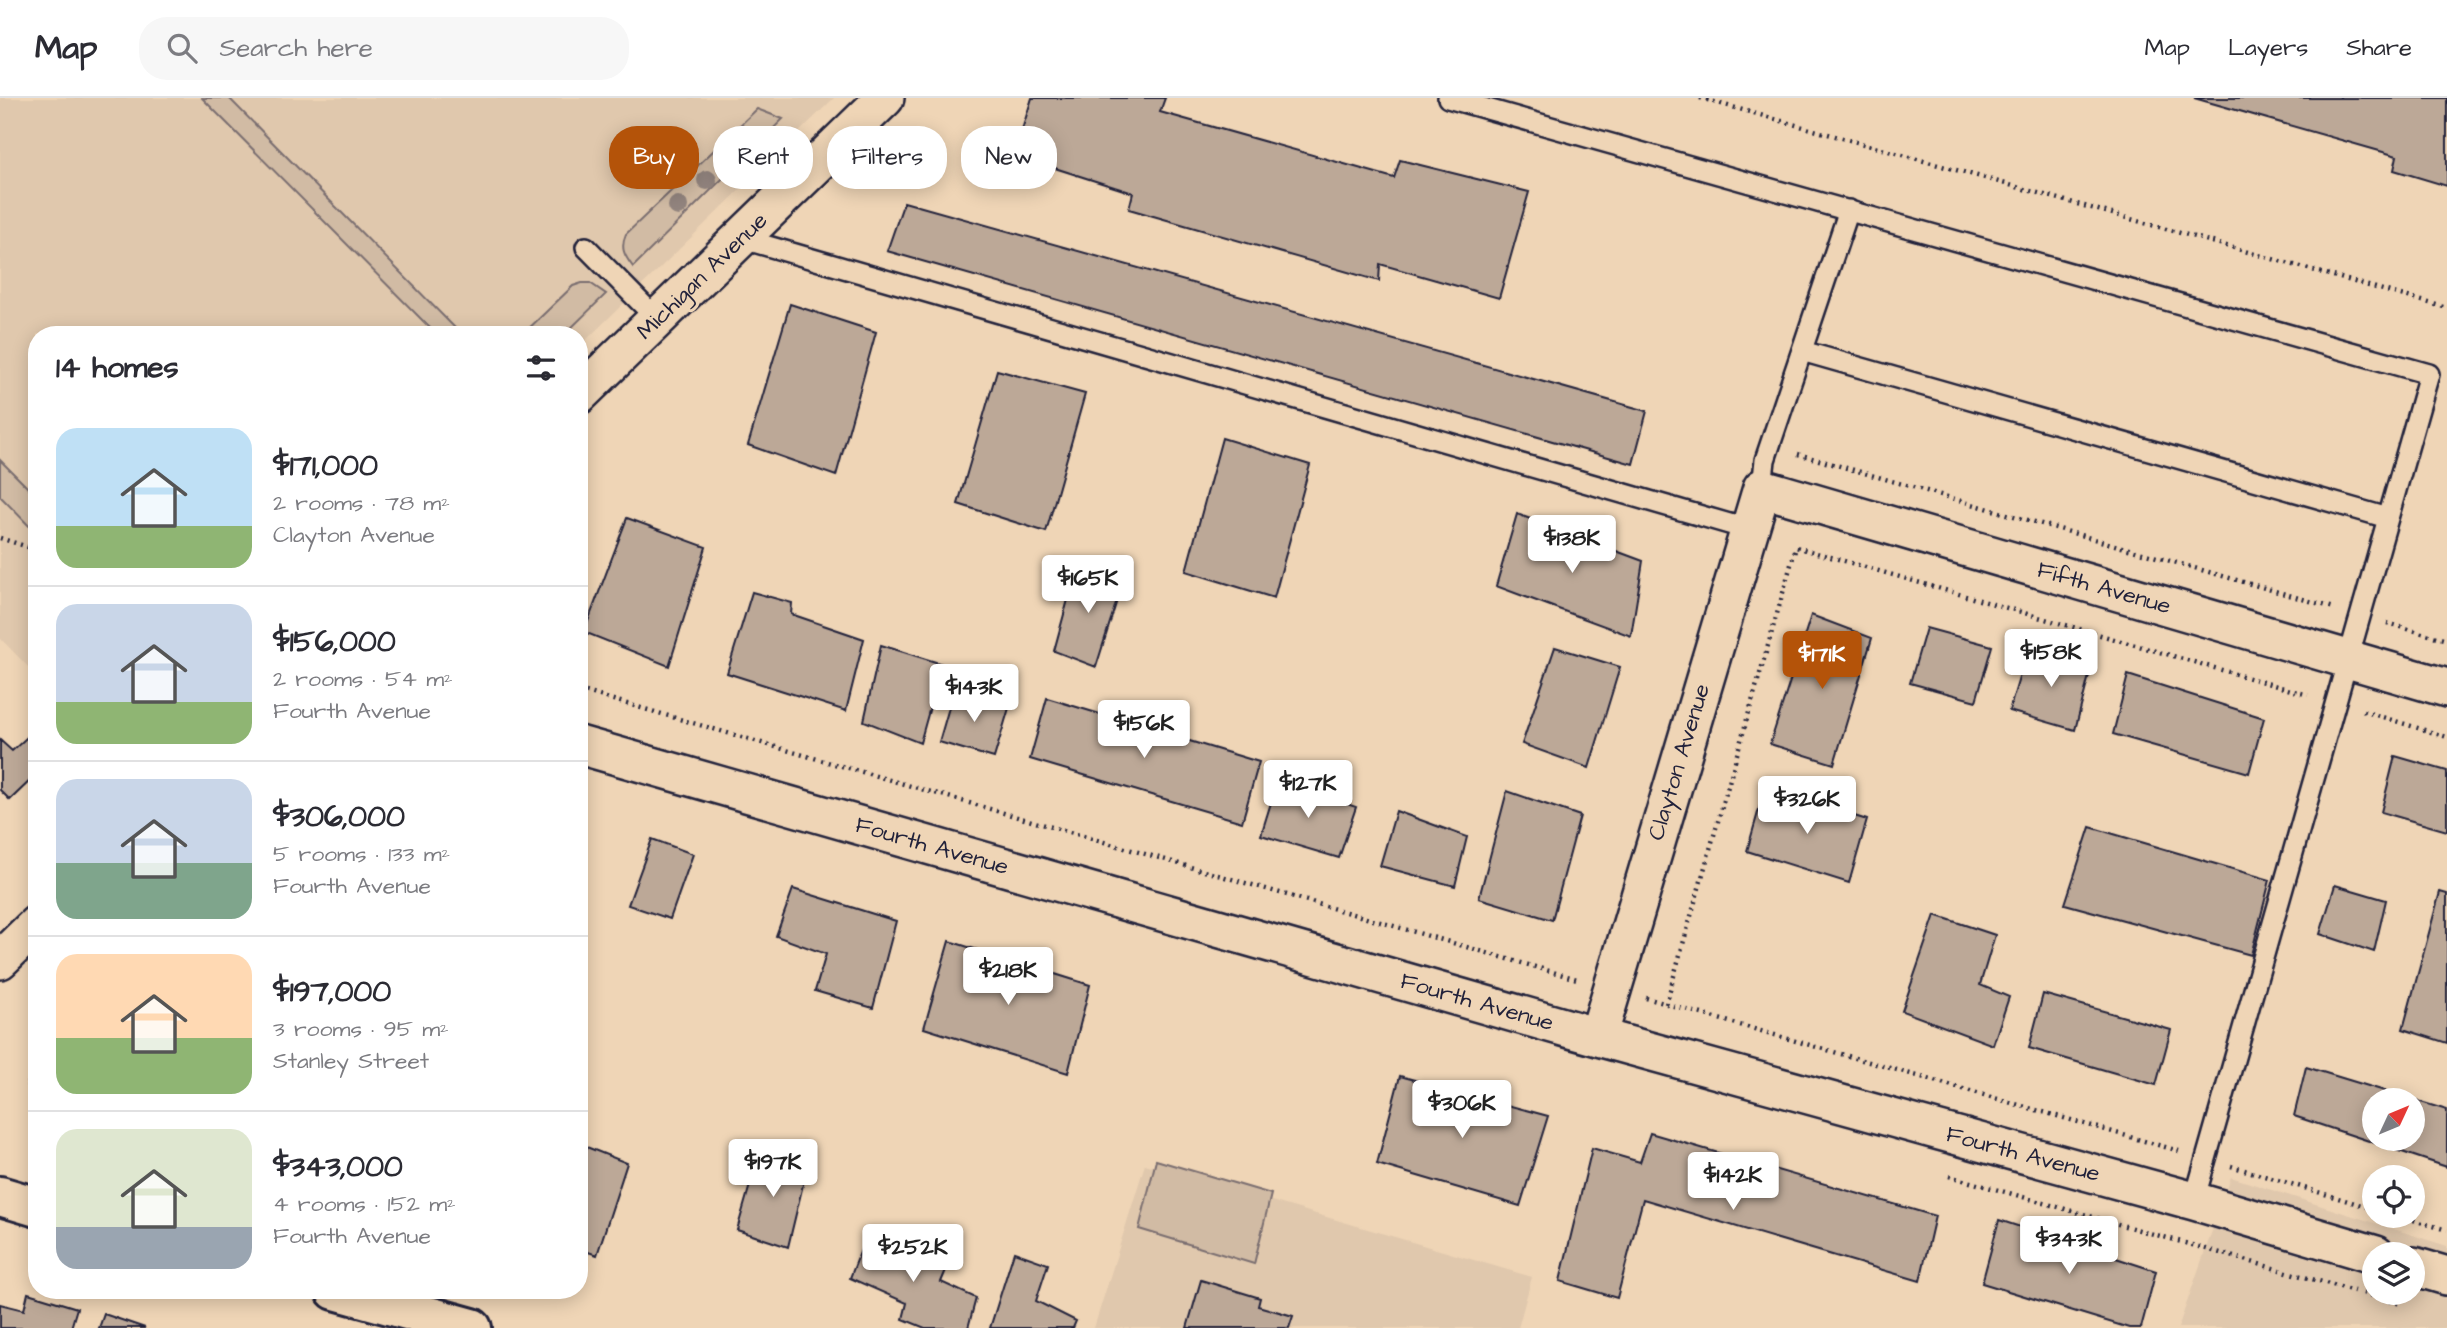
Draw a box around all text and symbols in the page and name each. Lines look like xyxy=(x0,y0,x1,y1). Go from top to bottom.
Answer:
search box xyxy=(139,17,629,80)
text: Map xyxy=(35,25,97,71)
icon: search xyxy=(163,29,201,67)
text: Search here xyxy=(219,30,373,66)
text: Map xyxy=(2145,31,2190,65)
text: Layers xyxy=(2228,31,2308,65)
text: Share xyxy=(2346,31,2412,65)
chip: Buy xyxy=(609,126,699,189)
chip: Rent xyxy=(713,126,813,189)
chip: Filters xyxy=(827,126,947,189)
chip: New xyxy=(961,126,1057,189)
street label: Michigan Avenue xyxy=(629,205,775,348)
text: 14 homes xyxy=(56,347,179,389)
icon: filters xyxy=(522,349,560,387)
text: $171,000 xyxy=(273,445,378,487)
icon: home xyxy=(112,456,196,540)
text: 2 rooms · 78 m² xyxy=(273,487,450,519)
pin: $138K xyxy=(1523,516,1621,575)
text: Clayton Avenue xyxy=(273,519,435,551)
text: $138K xyxy=(1544,522,1600,554)
street label: Fifth Avenue xyxy=(2033,554,2175,622)
pin: $165K xyxy=(1039,556,1137,615)
text: $165K xyxy=(1058,562,1118,594)
text: $156,000 xyxy=(273,621,396,663)
pin: $158K xyxy=(2002,630,2100,689)
icon: home xyxy=(112,632,196,716)
pin: $171K xyxy=(1773,632,1871,691)
text: $158K xyxy=(2021,636,2081,668)
text: $171K xyxy=(1799,638,1845,670)
text: 2 rooms · 54 m² xyxy=(273,663,453,695)
pin: $143K xyxy=(925,664,1023,724)
text: $143K xyxy=(945,671,1003,703)
street label: Clayton Avenue xyxy=(1640,680,1719,844)
text: Fourth Avenue xyxy=(273,695,431,727)
pin: $156K xyxy=(1095,700,1193,760)
text: $156K xyxy=(1114,707,1174,739)
pin: $127K xyxy=(1259,760,1357,820)
text: $127K xyxy=(1280,767,1336,799)
pin: $326K xyxy=(1758,776,1856,836)
text: $326K xyxy=(1774,783,1840,815)
text: $306,000 xyxy=(273,796,405,838)
icon: home xyxy=(112,807,196,891)
street label: Fourth Avenue xyxy=(852,809,1012,883)
text: 5 rooms · 133 m² xyxy=(273,838,450,870)
text: Fourth Avenue xyxy=(273,870,431,902)
pin: $218K xyxy=(959,948,1057,1007)
text: $218K xyxy=(979,954,1037,986)
street label: Fourth Avenue xyxy=(1397,965,1557,1039)
text: $197,000 xyxy=(273,971,391,1013)
icon: home xyxy=(112,982,196,1066)
text: 3 rooms · 95 m² xyxy=(273,1013,449,1045)
text: Stanley Street xyxy=(273,1045,429,1077)
pin: $306K xyxy=(1413,1080,1511,1140)
text: $306K xyxy=(1428,1087,1496,1119)
north arrow xyxy=(2362,1088,2426,1152)
map controls xyxy=(2362,1088,2425,1305)
street label: Fourth Avenue xyxy=(1943,1118,2103,1190)
pin: $197K xyxy=(724,1140,822,1199)
text: $343,000 xyxy=(273,1146,403,1188)
text: $197K xyxy=(745,1146,801,1178)
pin: $142K xyxy=(1684,1152,1782,1212)
icon: home xyxy=(112,1157,196,1241)
text: $142K xyxy=(1704,1159,1762,1191)
button: locate xyxy=(2362,1165,2425,1228)
text: 4 rooms · 152 m² xyxy=(273,1188,456,1220)
pin: $343K xyxy=(2020,1216,2118,1276)
text: Fourth Avenue xyxy=(273,1220,431,1252)
text: $343K xyxy=(2036,1223,2102,1255)
pin: $252K xyxy=(864,1224,962,1284)
text: $252K xyxy=(878,1231,948,1263)
button: layers xyxy=(2362,1242,2425,1305)

